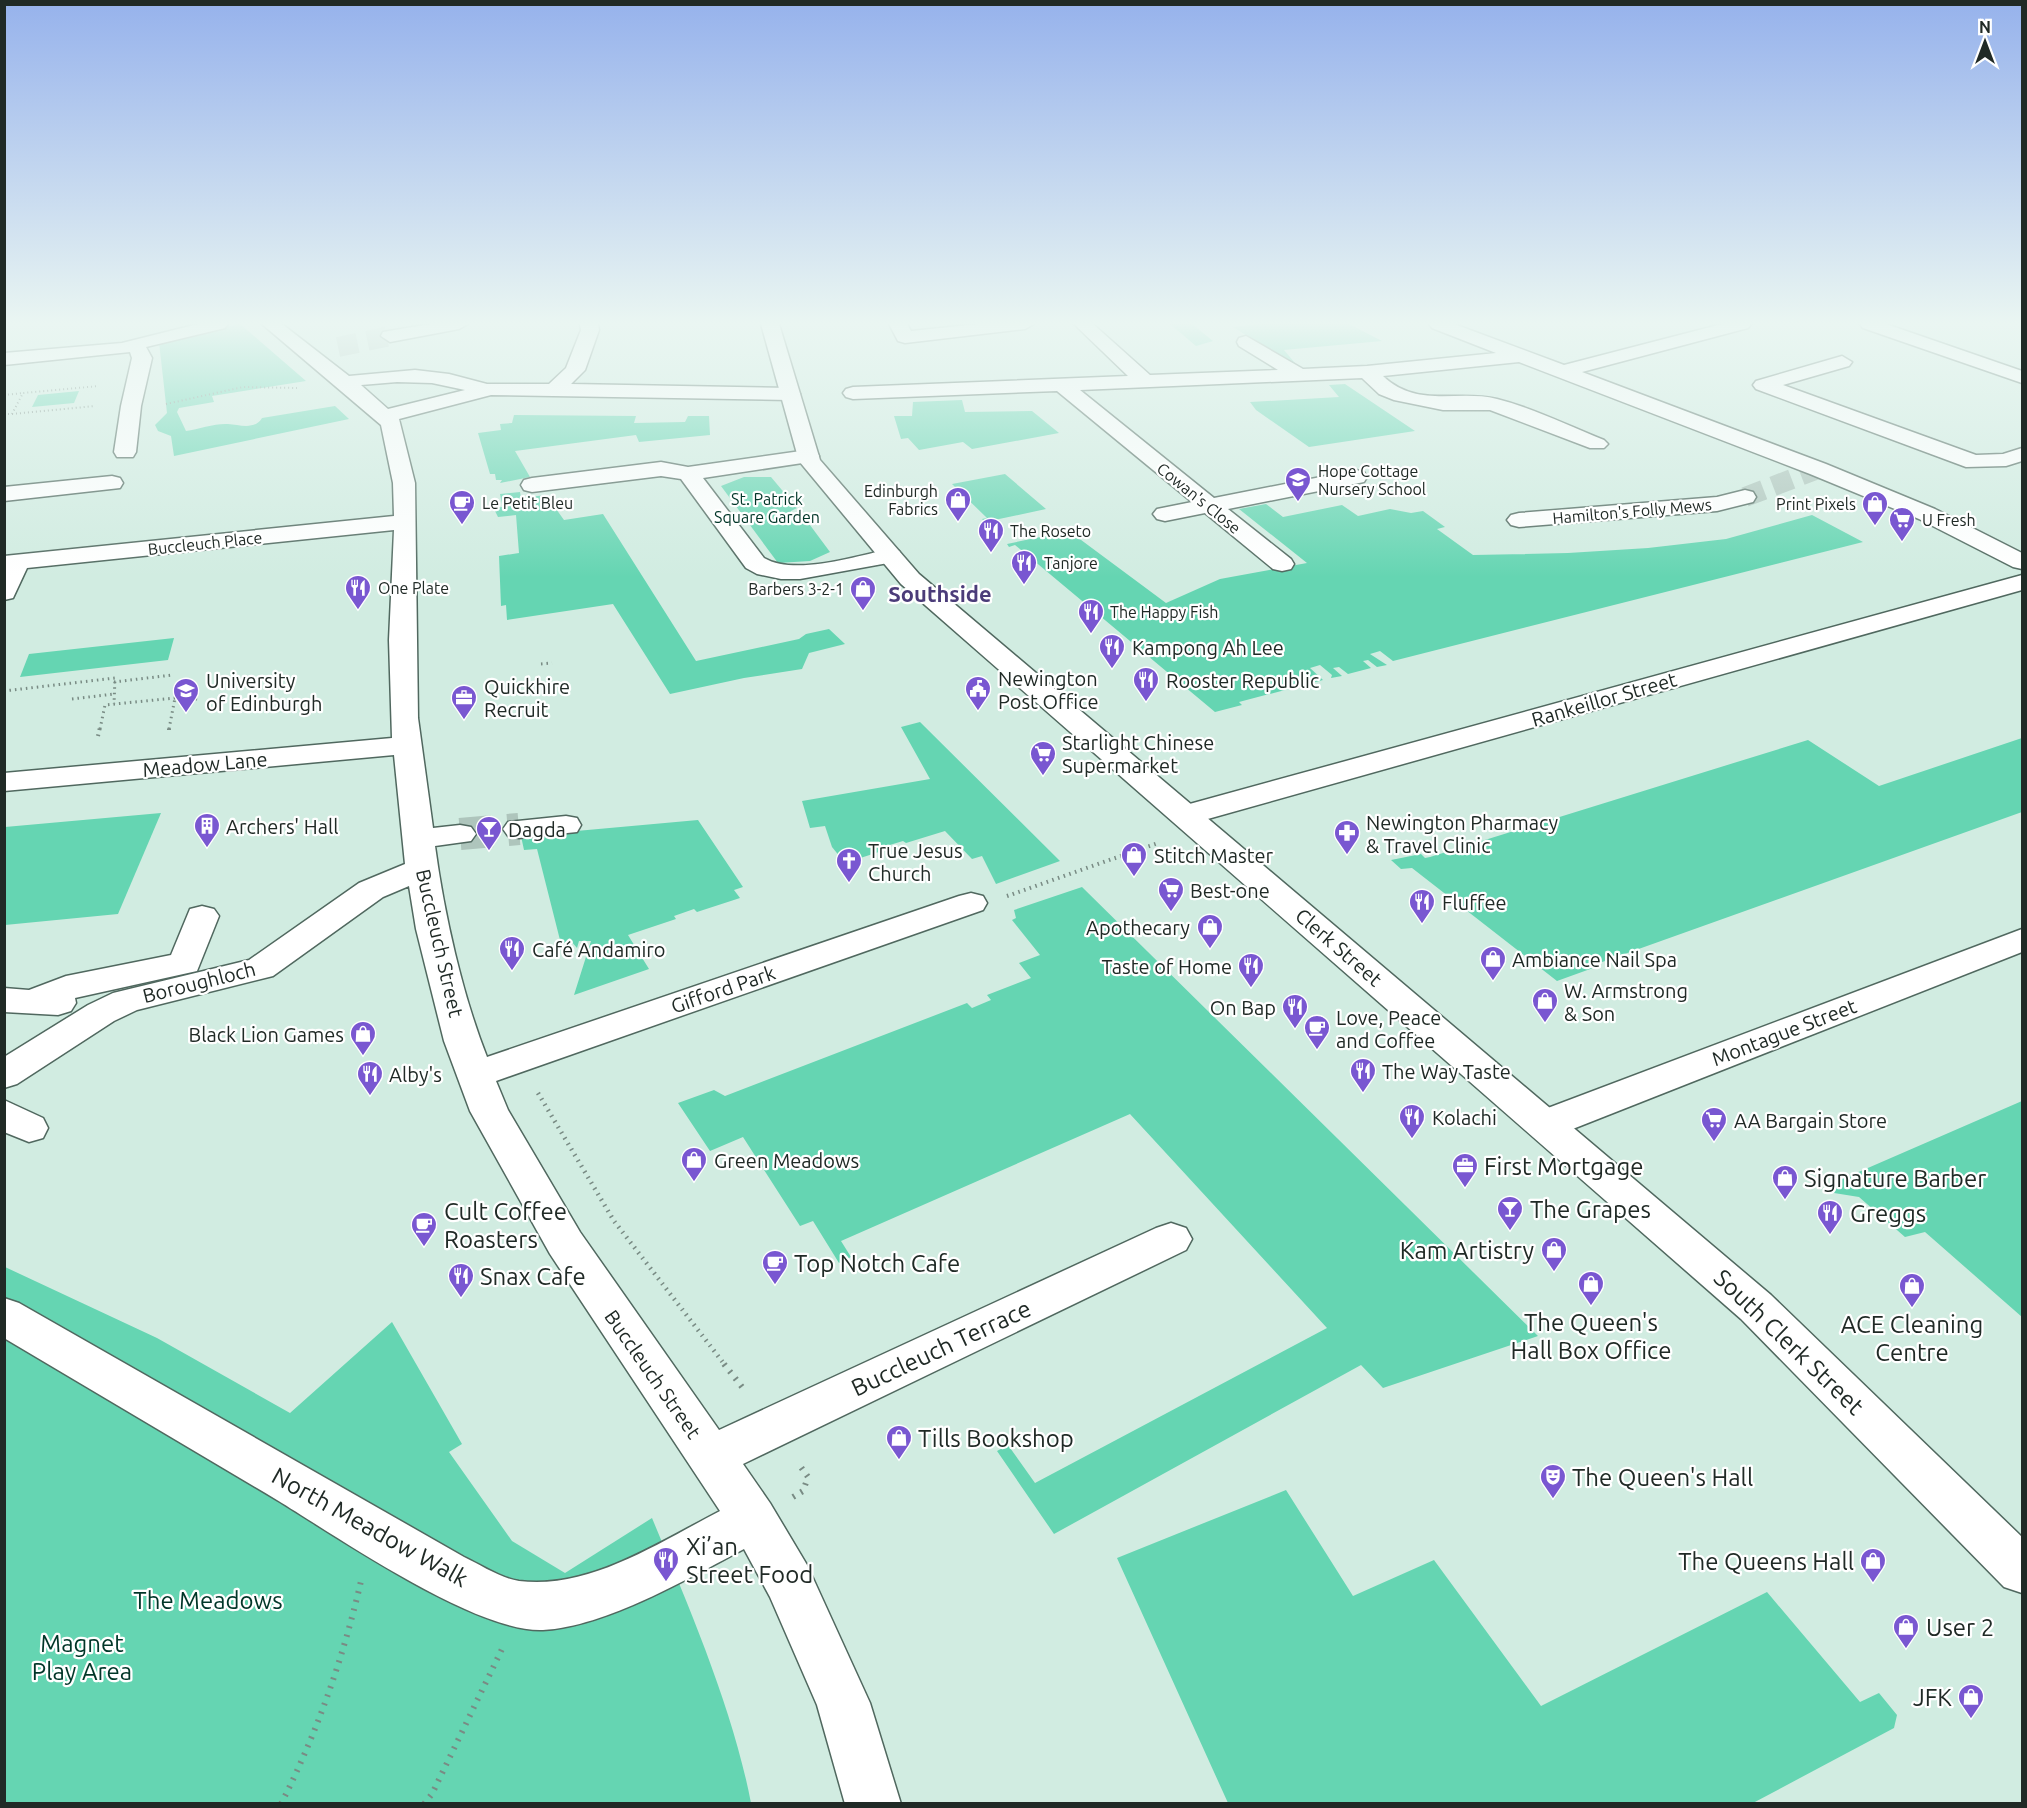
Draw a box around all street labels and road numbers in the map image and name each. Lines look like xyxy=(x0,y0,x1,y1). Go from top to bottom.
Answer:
street label: Cowan's Close xyxy=(1154,459,1244,537)
street label: Hamilton's Folly Mews xyxy=(1552,495,1712,527)
street label: Buccleuch Place xyxy=(147,528,263,558)
street label: Rankeillor Street xyxy=(1529,667,1679,731)
street label: Meadow Lane xyxy=(142,747,268,781)
street label: Buccleuch Street xyxy=(412,867,468,1020)
street label: Clerk Street xyxy=(1291,903,1387,991)
street label: Boroughloch xyxy=(140,957,258,1007)
street label: Gifford Park xyxy=(668,960,778,1018)
street label: Montague Street xyxy=(1708,994,1860,1070)
street label: South Clerk Street xyxy=(1709,1264,1870,1421)
street label: Buccleuch Terrace xyxy=(847,1295,1035,1401)
street label: Buccleuch Street xyxy=(600,1305,706,1443)
street label: North Meadow Walk xyxy=(267,1462,473,1592)

